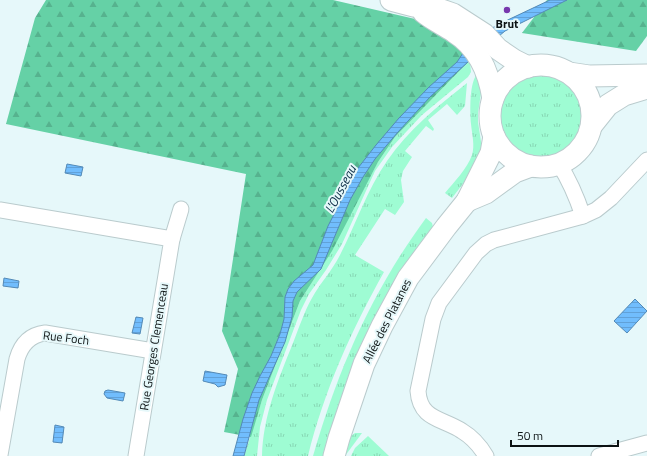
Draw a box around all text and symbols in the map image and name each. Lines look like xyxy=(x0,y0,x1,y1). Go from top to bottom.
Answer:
marker: Brut xyxy=(502,5,512,15)
place label: Brut xyxy=(496,14,519,33)
water label: L'Ousseau xyxy=(319,160,362,216)
street label: Allée des Platanes xyxy=(357,275,416,366)
street label: Rue Georges Clemenceau xyxy=(134,282,173,412)
street label: Rue Foch xyxy=(42,325,90,350)
scale bar xyxy=(511,422,618,448)
text: 50 m xyxy=(517,426,543,445)

